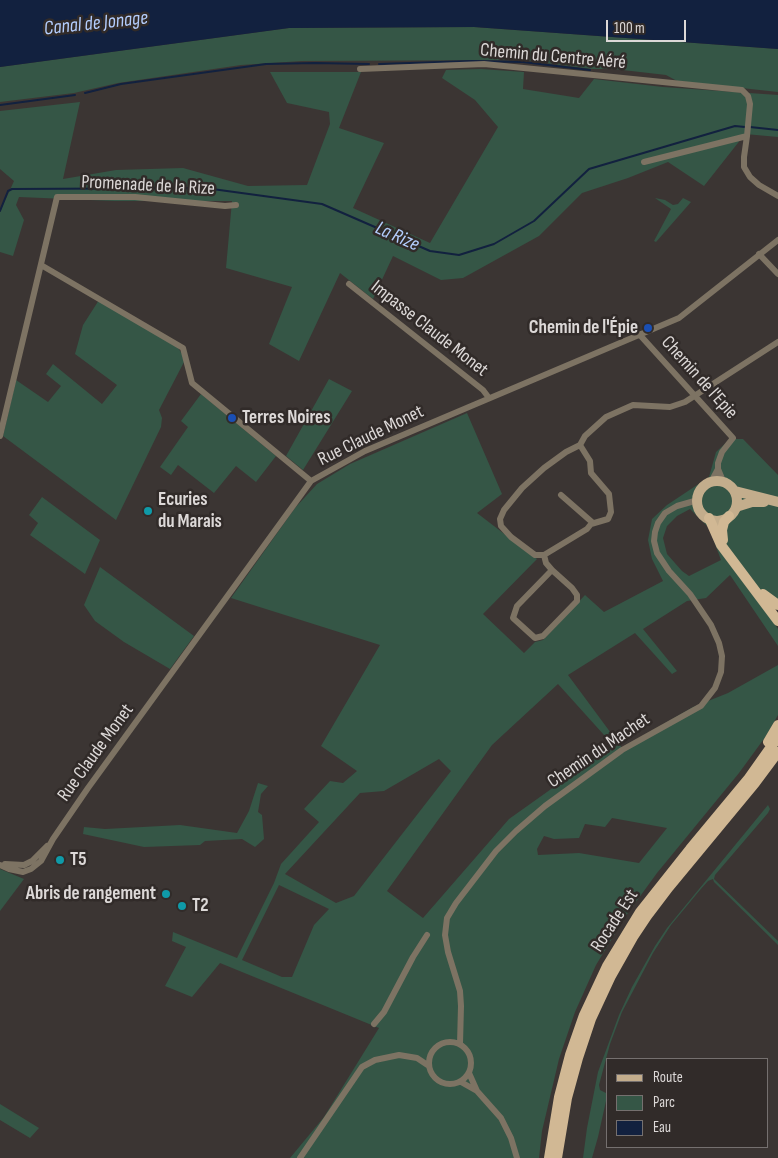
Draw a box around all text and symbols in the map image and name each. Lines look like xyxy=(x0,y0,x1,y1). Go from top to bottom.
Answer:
water label: Canal de Jonage xyxy=(43,7,149,41)
scale bar xyxy=(608,10,688,42)
text: 100 m xyxy=(614,19,645,38)
street label: Chemin du Centre Aéré xyxy=(479,39,627,75)
street label: Promenade de la Rize xyxy=(81,171,215,201)
water label: La Rize xyxy=(371,217,423,257)
street label: Impasse Claude Monet xyxy=(366,276,492,382)
place label: Chemin de l'Épie xyxy=(529,317,638,339)
marker: Chemin de l'Épie xyxy=(642,322,654,334)
street label: Chemin de l'Epie xyxy=(656,332,742,424)
street label: Rue Claude Monet xyxy=(314,401,428,471)
place label: Terres Noires xyxy=(242,407,330,429)
marker: Terres Noires xyxy=(226,412,238,424)
place label: Ecuries du Marais xyxy=(158,489,222,533)
marker: Ecuries du Marais xyxy=(142,505,154,517)
street label: Rue Claude Monet xyxy=(53,700,139,806)
street label: Chemin du Machet xyxy=(544,708,654,794)
place label: T5 xyxy=(70,849,87,871)
marker: T5 xyxy=(54,854,66,866)
place label: Abris de rangement xyxy=(26,883,156,905)
street label: Rocade Est xyxy=(586,885,644,957)
marker: Abris de rangement xyxy=(160,888,172,900)
place label: T2 xyxy=(192,895,209,917)
marker: T2 xyxy=(176,900,188,912)
legend xyxy=(606,1058,768,1148)
text: Route xyxy=(653,1068,683,1087)
text: Parc xyxy=(653,1093,675,1112)
text: Eau xyxy=(653,1118,671,1137)

